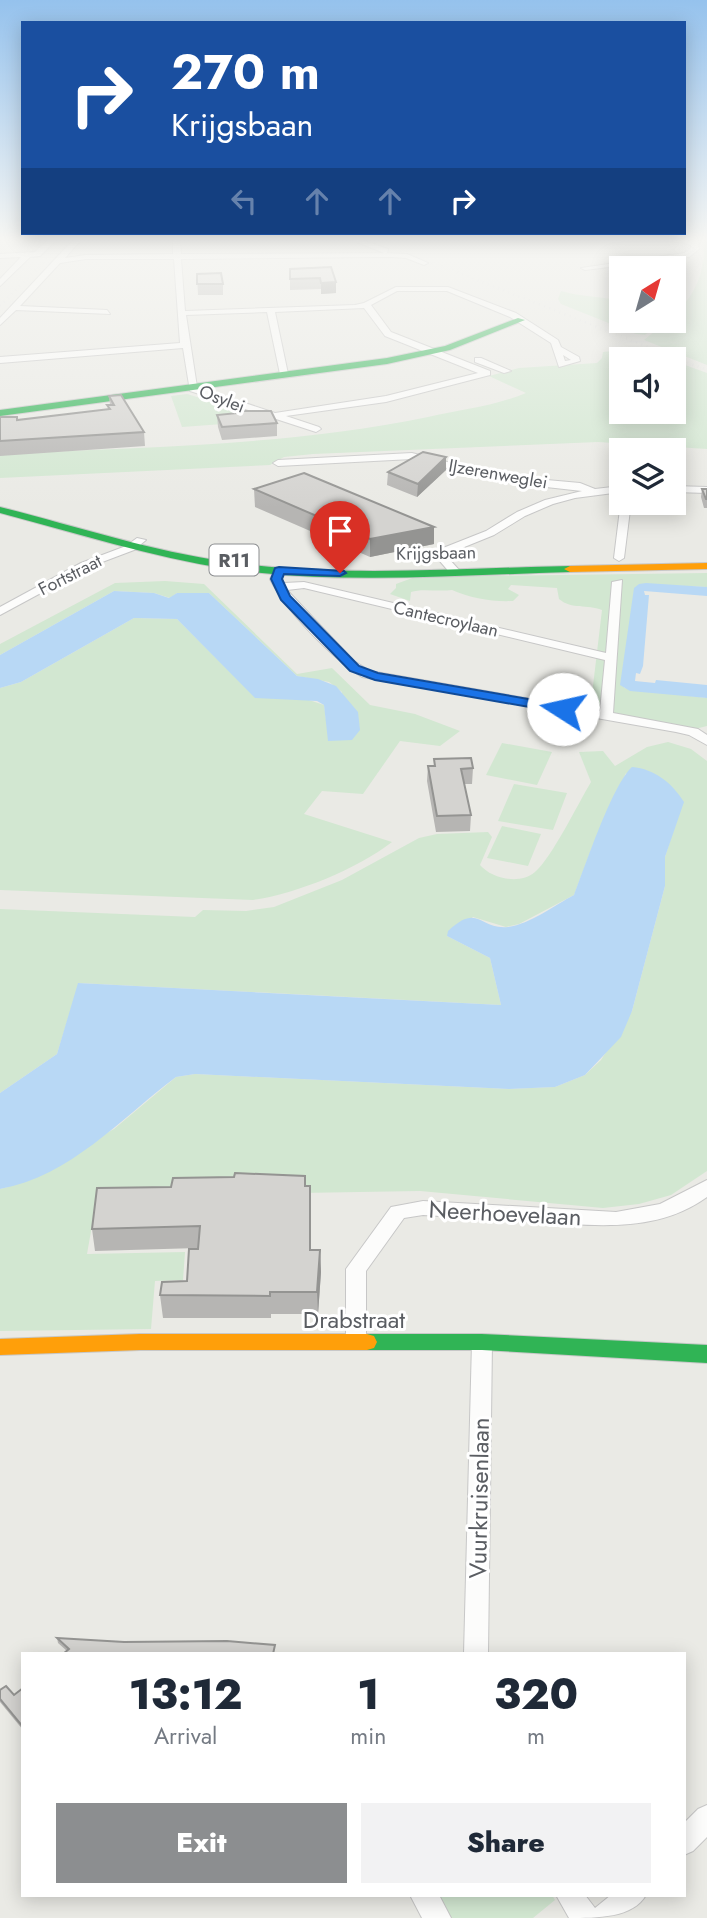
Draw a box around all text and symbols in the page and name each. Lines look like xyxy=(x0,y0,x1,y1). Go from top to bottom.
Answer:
text: 270 m xyxy=(171,37,320,107)
icon: right xyxy=(56,49,147,140)
text: Krijgsbaan xyxy=(171,102,313,148)
icon: left xyxy=(225,182,263,220)
icon: ahead xyxy=(298,182,336,220)
icon: ahead xyxy=(371,182,409,220)
icon: right xyxy=(444,182,482,220)
north arrow xyxy=(609,256,686,332)
map controls xyxy=(609,256,686,515)
button: sound xyxy=(609,347,686,424)
street label: Osylei xyxy=(195,378,249,420)
button: layers xyxy=(609,438,686,515)
street label: IJzerenweglei xyxy=(446,453,550,495)
pin xyxy=(310,501,370,573)
icon: arrive xyxy=(321,512,359,550)
street label: Krijgsbaan xyxy=(396,539,476,567)
road number: R11 xyxy=(210,544,258,576)
street label: Fortstraat xyxy=(34,548,107,602)
street label: Cantecroylaan xyxy=(391,594,501,644)
position arrow xyxy=(526,672,600,746)
street label: Neerhoevelaan xyxy=(428,1192,582,1234)
street label: Drabstraat xyxy=(303,1302,405,1337)
street label: Vuurkruisenlaan xyxy=(460,1417,498,1579)
text: 13:12 xyxy=(129,1664,242,1725)
text: 1 xyxy=(357,1664,379,1725)
text: 320 xyxy=(494,1664,578,1725)
text: Arrival xyxy=(154,1719,217,1753)
text: min xyxy=(350,1719,386,1753)
text: m xyxy=(527,1719,545,1753)
button: Exit xyxy=(56,1803,347,1883)
button: Share xyxy=(361,1803,651,1883)

